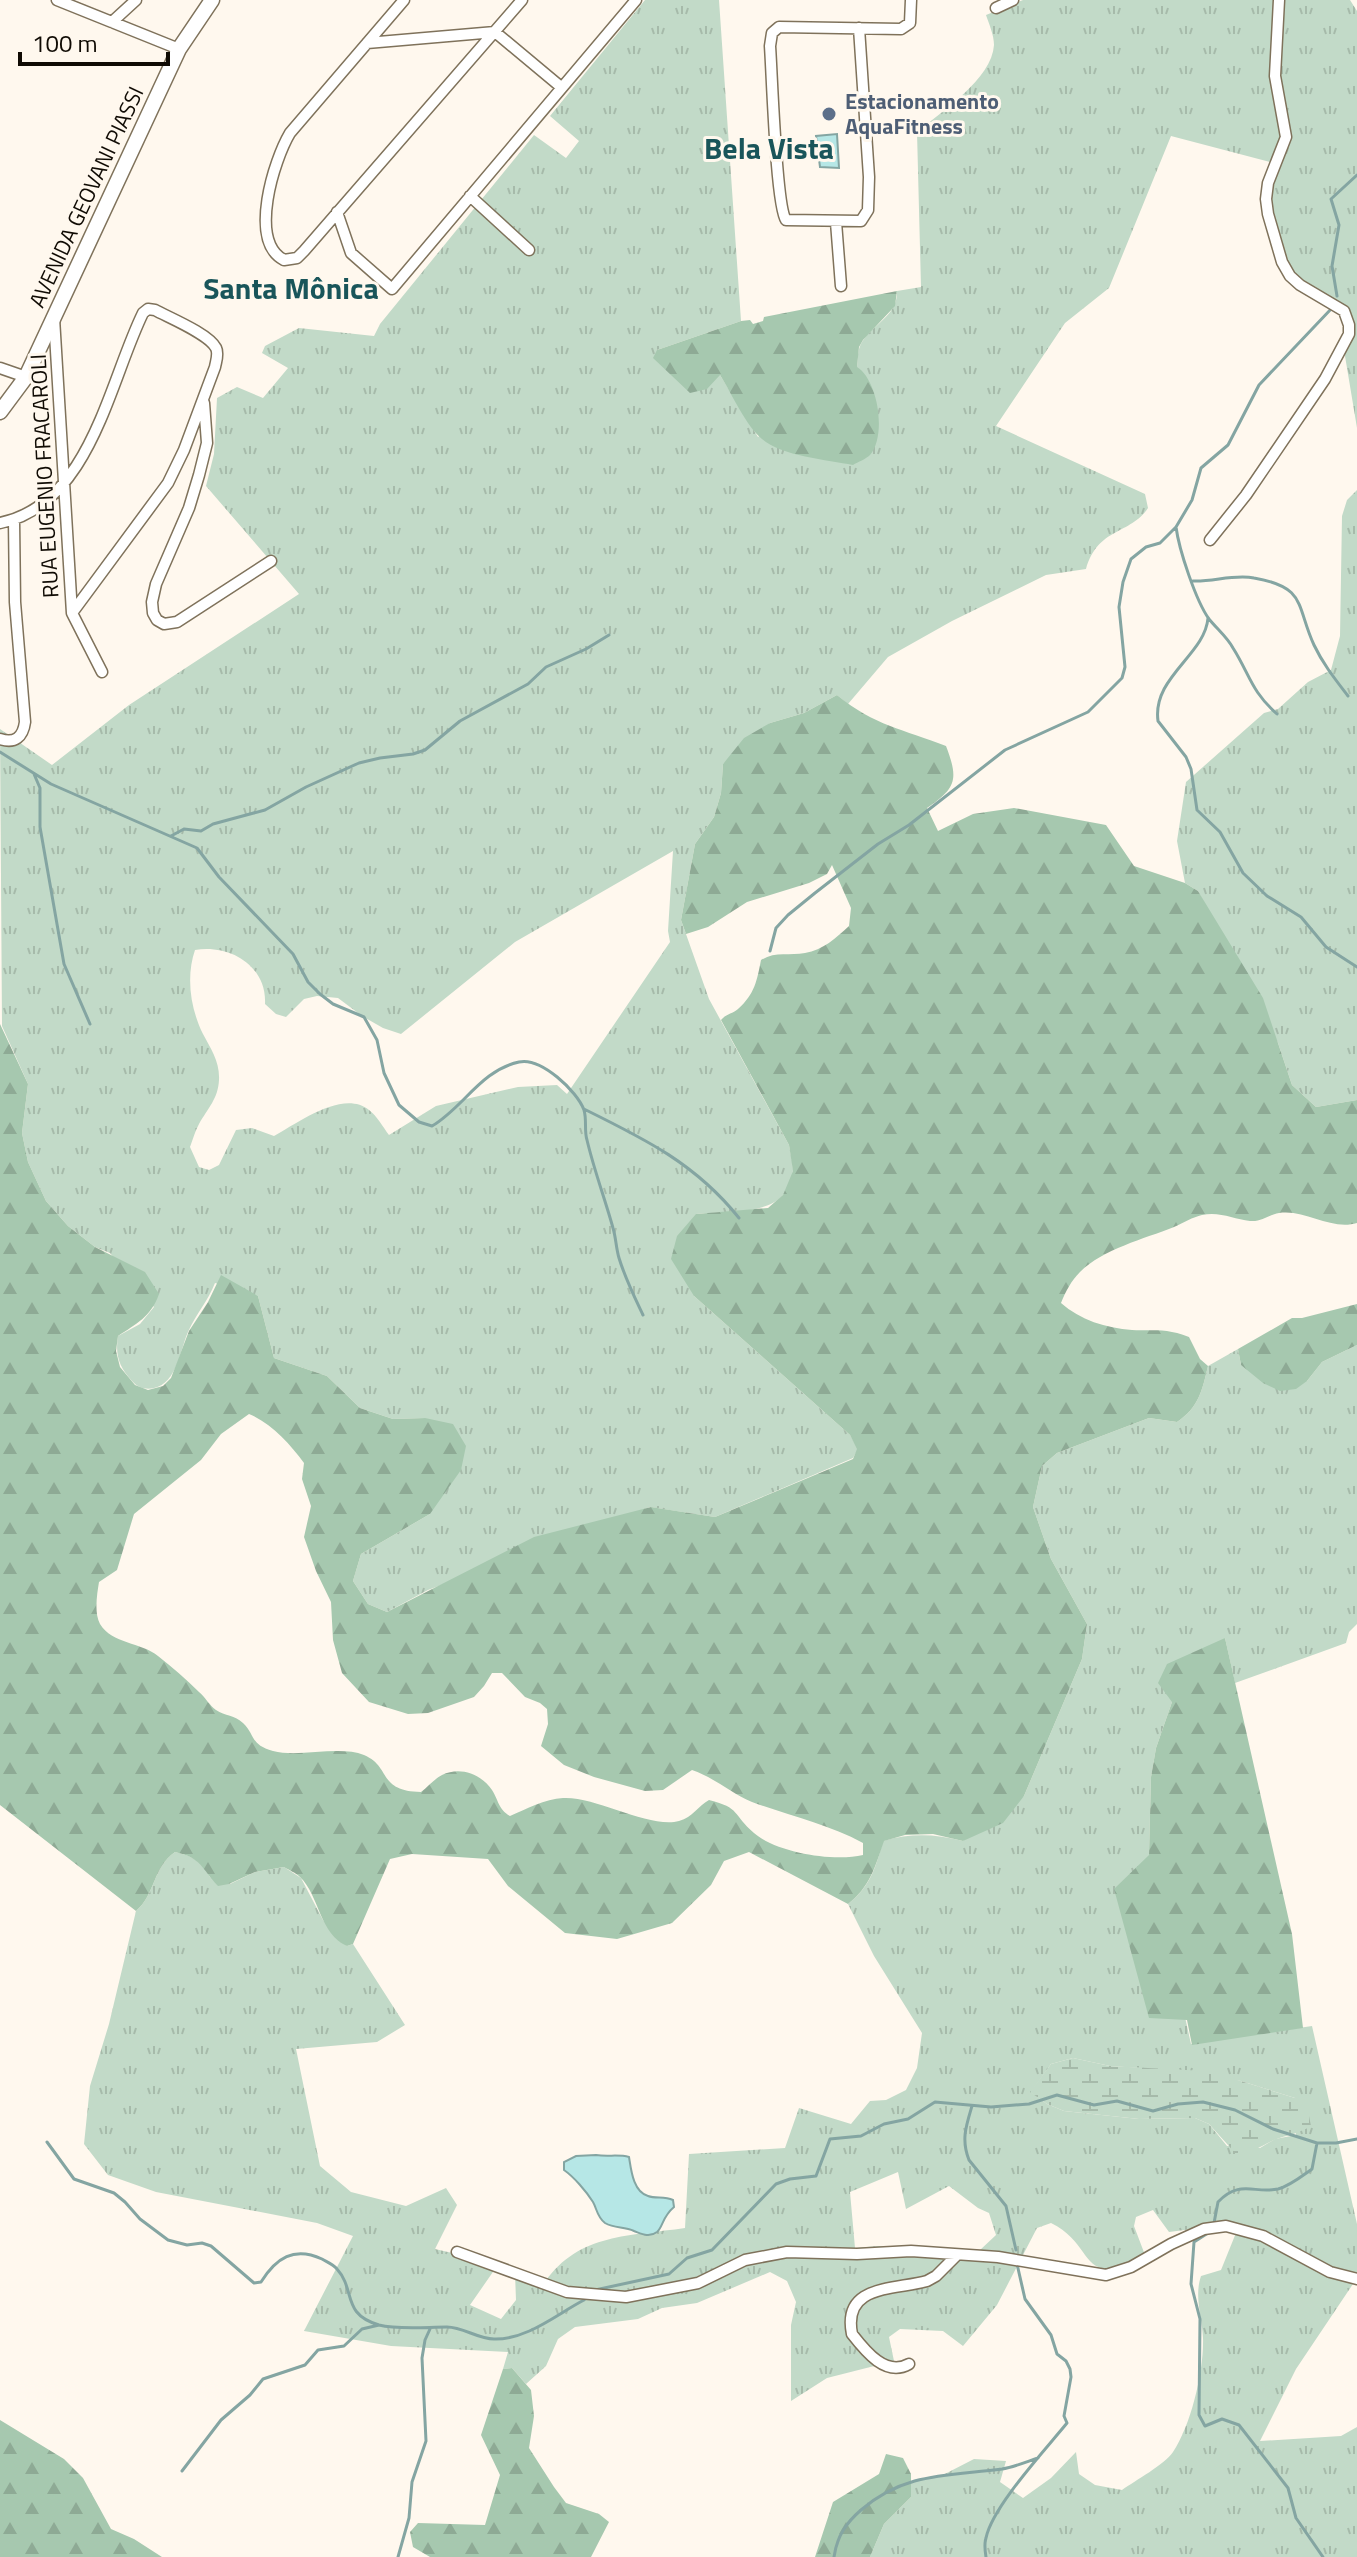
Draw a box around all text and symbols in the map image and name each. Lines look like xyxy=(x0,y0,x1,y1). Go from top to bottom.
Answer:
scale bar xyxy=(20,16,168,66)
text: 100 m xyxy=(32,25,98,61)
street label: AVENIDA GEOVANI PIASSI xyxy=(20,81,152,313)
place label: Estacionamento AquaFitness xyxy=(845,84,999,143)
marker: Estacionamento AquaFitness xyxy=(820,105,838,123)
district label: Bela Vista xyxy=(704,125,834,171)
district label: Santa Mônica xyxy=(203,265,379,311)
street label: RUA EUGENIO FRACAROLI xyxy=(21,353,67,599)

